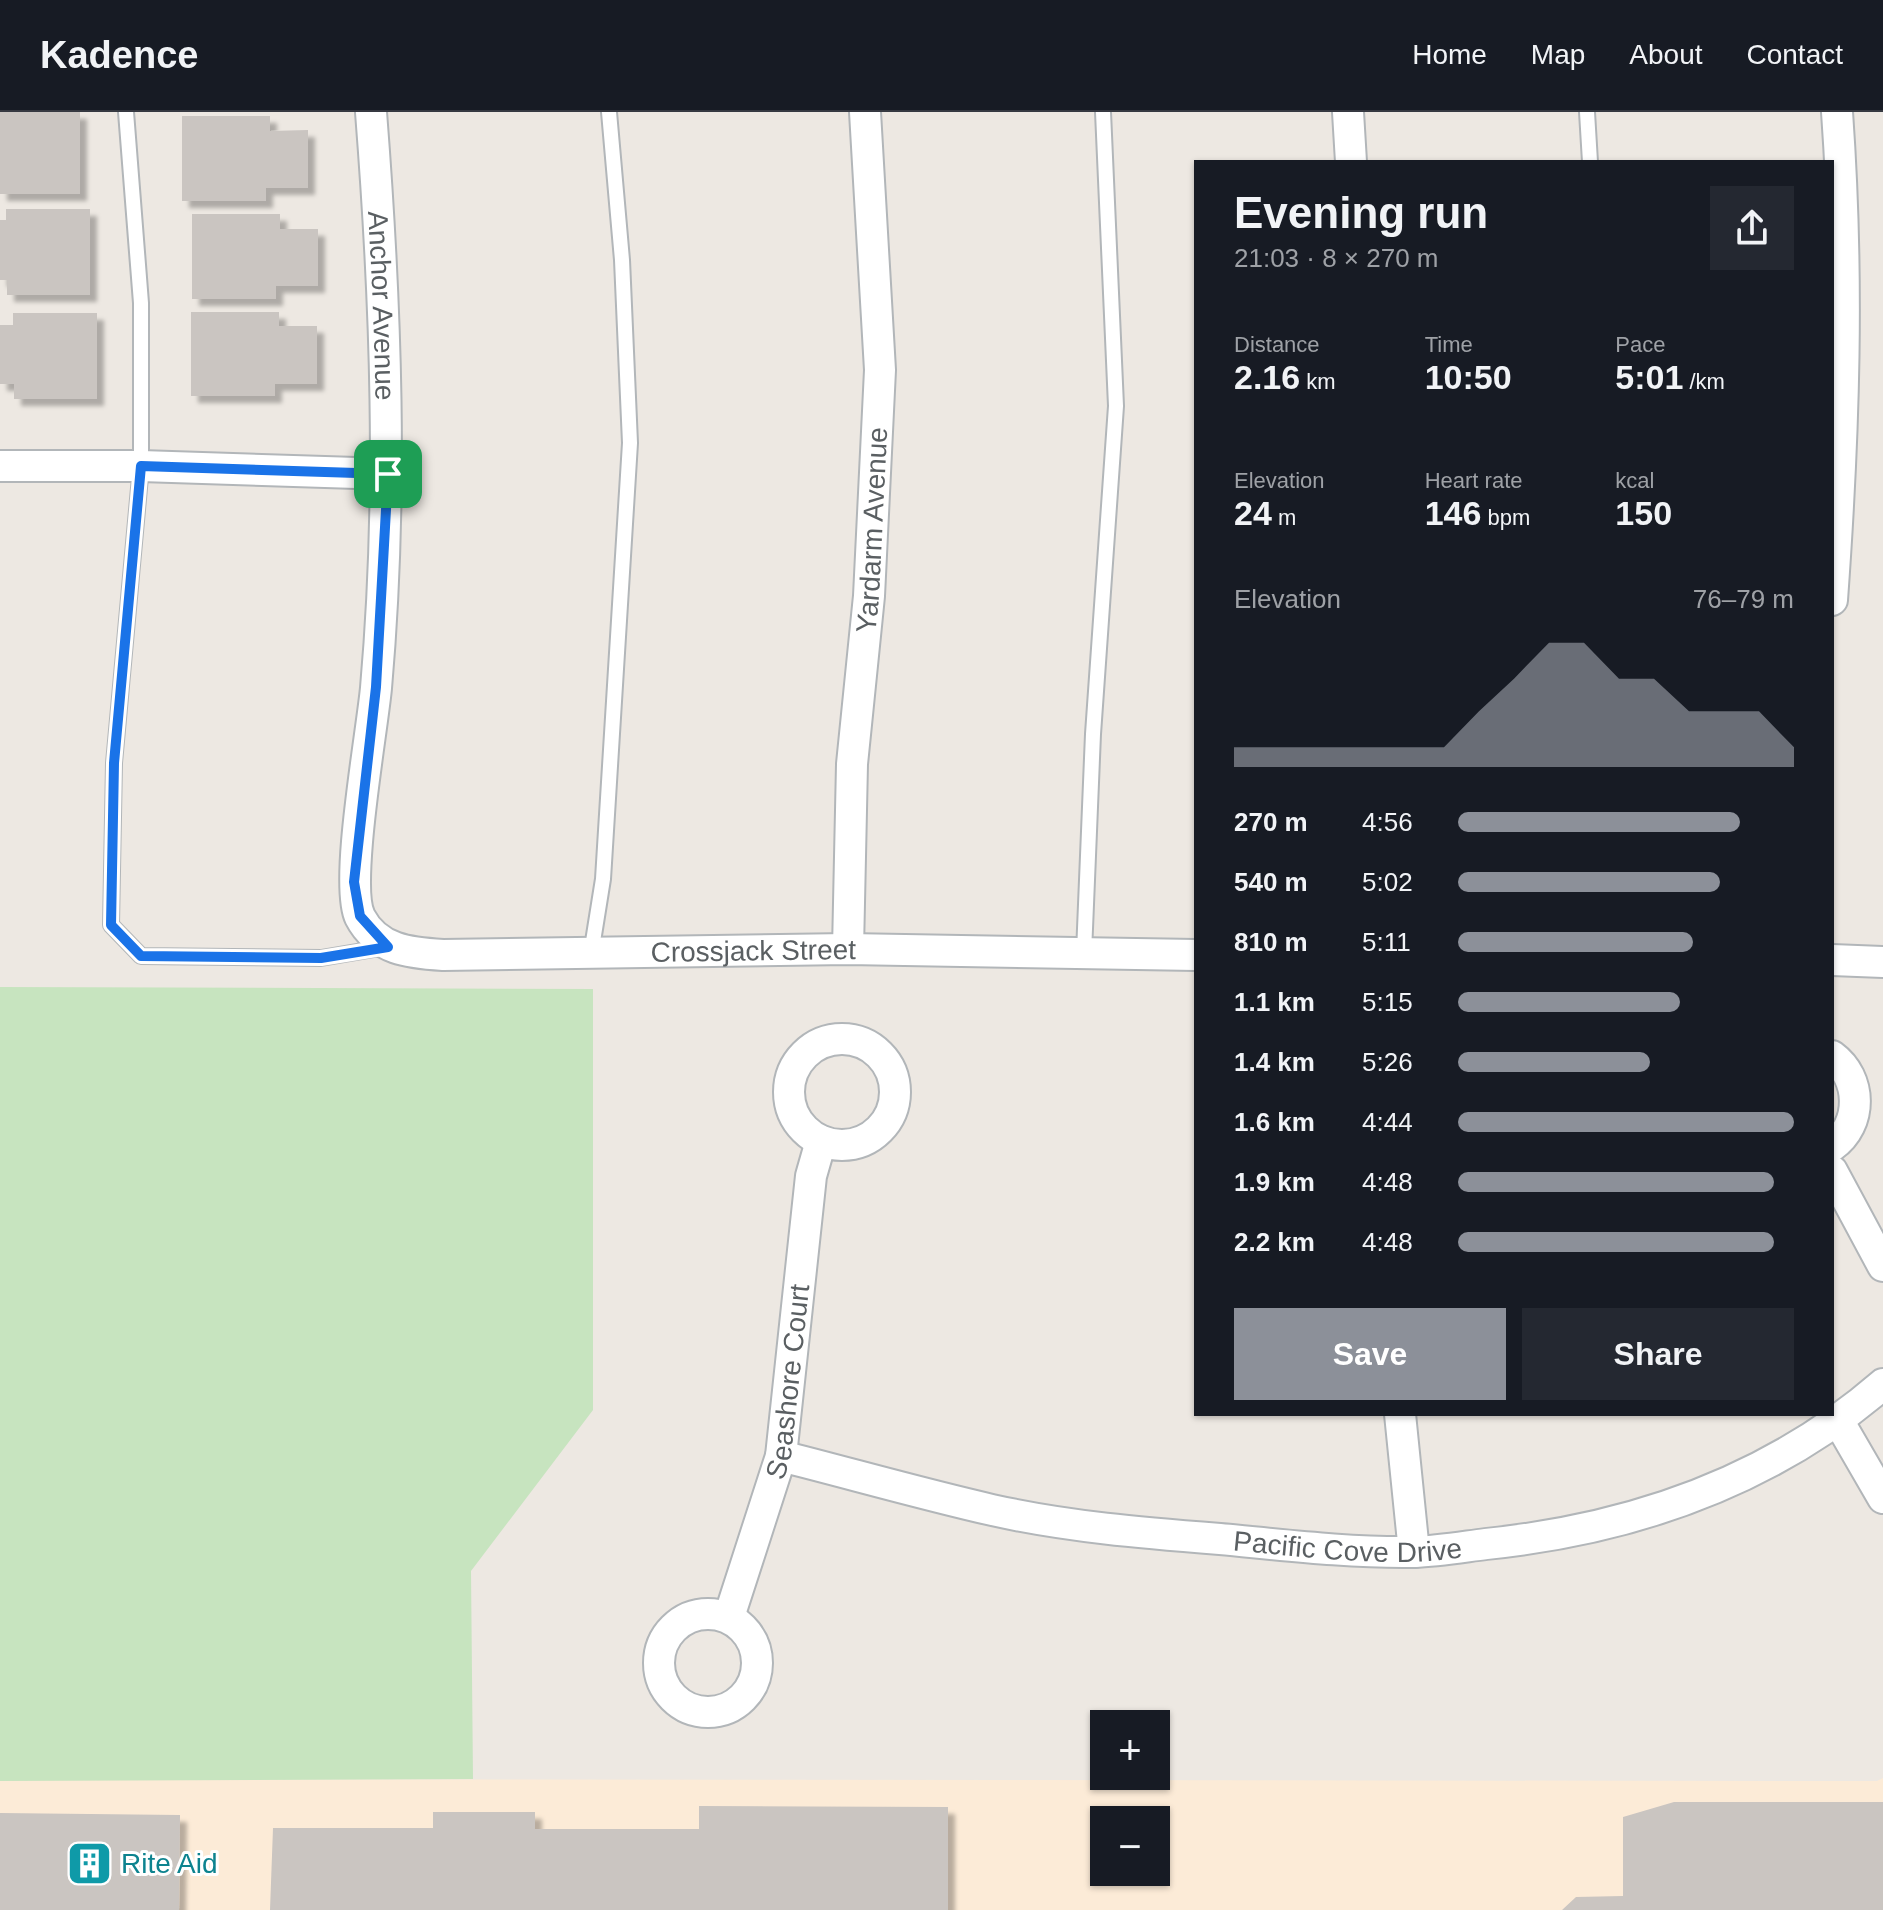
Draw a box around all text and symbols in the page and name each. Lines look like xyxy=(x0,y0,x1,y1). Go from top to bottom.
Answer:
text: Kadence xyxy=(40,34,198,76)
text: Home xyxy=(1412,39,1487,70)
text: Map xyxy=(1531,39,1585,70)
text: About xyxy=(1629,39,1703,70)
text: Contact xyxy=(1747,39,1843,70)
button: share xyxy=(1710,186,1794,270)
text: Evening run xyxy=(1234,188,1488,237)
street label: Anchor Avenue xyxy=(362,210,401,401)
text: 21:03 · 8 × 270 m xyxy=(1234,243,1439,273)
text: Distance xyxy=(1234,332,1320,357)
text: Time xyxy=(1425,332,1473,357)
text: Pace xyxy=(1615,332,1665,357)
text: 2.16 xyxy=(1234,358,1300,396)
text: 10:50 xyxy=(1425,358,1512,396)
text: 5:01 xyxy=(1615,358,1683,396)
text: km xyxy=(1300,369,1336,394)
text: /km xyxy=(1683,369,1725,394)
street label: Yardarm Avenue xyxy=(850,426,893,634)
pin xyxy=(354,440,422,508)
icon: arrive xyxy=(366,452,410,496)
text: Elevation xyxy=(1234,468,1325,493)
text: Heart rate xyxy=(1425,468,1522,493)
text: kcal xyxy=(1615,468,1654,493)
text: 24 xyxy=(1234,494,1272,532)
text: 146 xyxy=(1425,494,1481,532)
text: 150 xyxy=(1615,494,1672,532)
text: m xyxy=(1272,505,1296,530)
text: bpm xyxy=(1481,505,1530,530)
text: Elevation xyxy=(1234,584,1341,614)
text: 76–79 m xyxy=(1693,584,1794,614)
text: 270 m xyxy=(1234,807,1308,837)
text: 4:56 xyxy=(1362,807,1413,837)
text: 540 m xyxy=(1234,867,1308,897)
text: 5:02 xyxy=(1362,867,1413,897)
text: 810 m xyxy=(1234,927,1308,957)
text: 5:11 xyxy=(1362,927,1411,957)
street label: Crossjack Street xyxy=(650,934,856,968)
text: 1.1 km xyxy=(1234,987,1315,1017)
text: 5:15 xyxy=(1362,987,1413,1017)
text: 1.4 km xyxy=(1234,1047,1315,1077)
text: 5:26 xyxy=(1362,1047,1413,1077)
text: 1.6 km xyxy=(1234,1107,1315,1137)
text: 4:44 xyxy=(1362,1107,1413,1137)
text: 1.9 km xyxy=(1234,1167,1315,1197)
text: 4:48 xyxy=(1362,1167,1413,1197)
text: 2.2 km xyxy=(1234,1227,1315,1257)
text: 4:48 xyxy=(1362,1227,1413,1257)
street label: Seashore Court xyxy=(760,1282,815,1483)
button: Save xyxy=(1234,1308,1506,1400)
button: Share xyxy=(1522,1308,1794,1400)
street label: Pacific Cove Drive xyxy=(1232,1525,1464,1568)
map controls xyxy=(1090,1710,1170,1886)
button: + xyxy=(1090,1710,1170,1790)
button: − xyxy=(1090,1806,1170,1886)
building icon: Rite Aid xyxy=(66,1839,114,1887)
place label: Rite Aid xyxy=(121,1848,218,1879)

